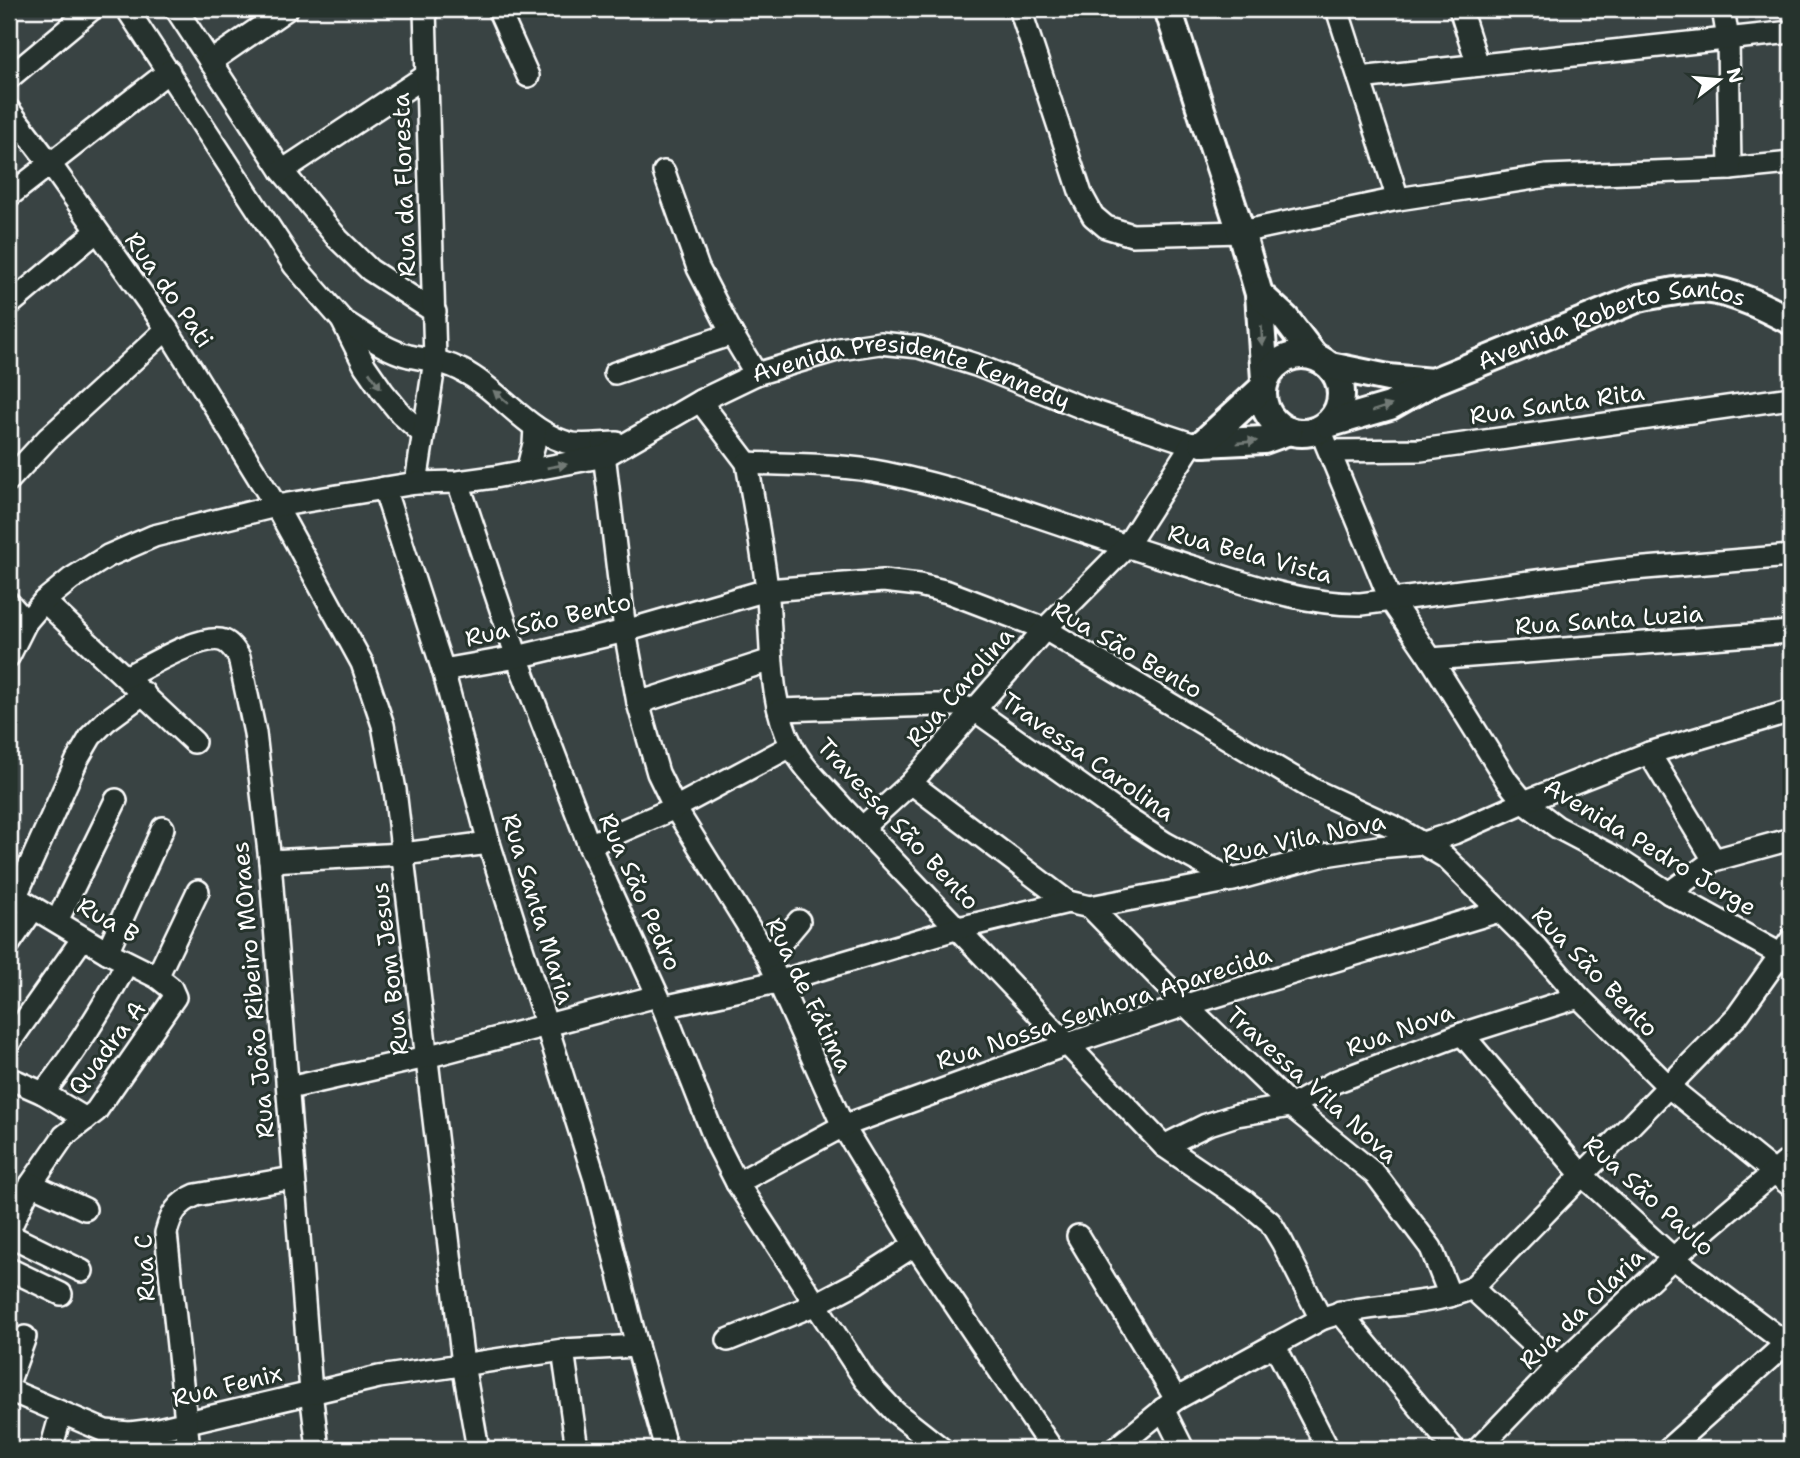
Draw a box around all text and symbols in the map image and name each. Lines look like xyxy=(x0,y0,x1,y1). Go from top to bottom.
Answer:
north arrow xyxy=(1685,46,1755,116)
text: N xyxy=(1721,65,1749,86)
street label: Rua da Floresta xyxy=(385,92,423,278)
street label: Rua do Pati xyxy=(117,226,221,354)
street label: Avenida Roberto Santos xyxy=(1473,273,1750,378)
one-way arrow xyxy=(1257,325,1268,347)
street label: Avenida Presidente Kennedy xyxy=(748,327,1075,417)
one-way arrow xyxy=(368,371,382,389)
street label: Rua Santa Rita xyxy=(1468,376,1646,432)
one-way arrow xyxy=(492,389,510,405)
one-way arrow xyxy=(1372,402,1393,413)
one-way arrow xyxy=(1236,436,1258,447)
one-way arrow xyxy=(546,460,568,471)
street label: Rua Bela Vista xyxy=(1164,517,1336,591)
street label: Rua São Bento xyxy=(462,585,634,655)
street label: Rua São Bento xyxy=(1046,594,1208,706)
street label: Rua Santa Luzia xyxy=(1514,597,1704,643)
street label: Rua Carolina xyxy=(899,620,1021,754)
street label: Travessa Carolina xyxy=(995,685,1181,829)
street label: Travessa São Bento xyxy=(810,731,986,917)
street label: Avenida Pedro Jorge xyxy=(1538,771,1762,923)
street label: Rua Vila Nova xyxy=(1220,805,1388,871)
street label: Rua São Pedro xyxy=(591,808,689,976)
street label: Rua Santa Maria xyxy=(494,810,582,1008)
street label: Rua João Ribeiro MOraes xyxy=(224,840,282,1140)
street label: Rua Bom Jesus xyxy=(363,880,417,1058)
street label: Rua B xyxy=(71,889,145,951)
street label: Rua São Bento xyxy=(1525,900,1665,1044)
street label: Rua de Fátima xyxy=(758,912,860,1078)
street label: Rua Nossa Senhora Aparecida xyxy=(932,939,1276,1077)
street label: Quadra A xyxy=(61,994,153,1102)
street label: Rua Nova xyxy=(1342,996,1458,1064)
street label: Travessa Vila Nova xyxy=(1219,999,1405,1171)
street label: Rua São Paulo xyxy=(1577,1128,1721,1264)
street label: Rua C xyxy=(127,1233,163,1303)
street label: Rua da Olaria xyxy=(1513,1241,1652,1377)
street label: Rua Fenix xyxy=(169,1357,285,1415)

